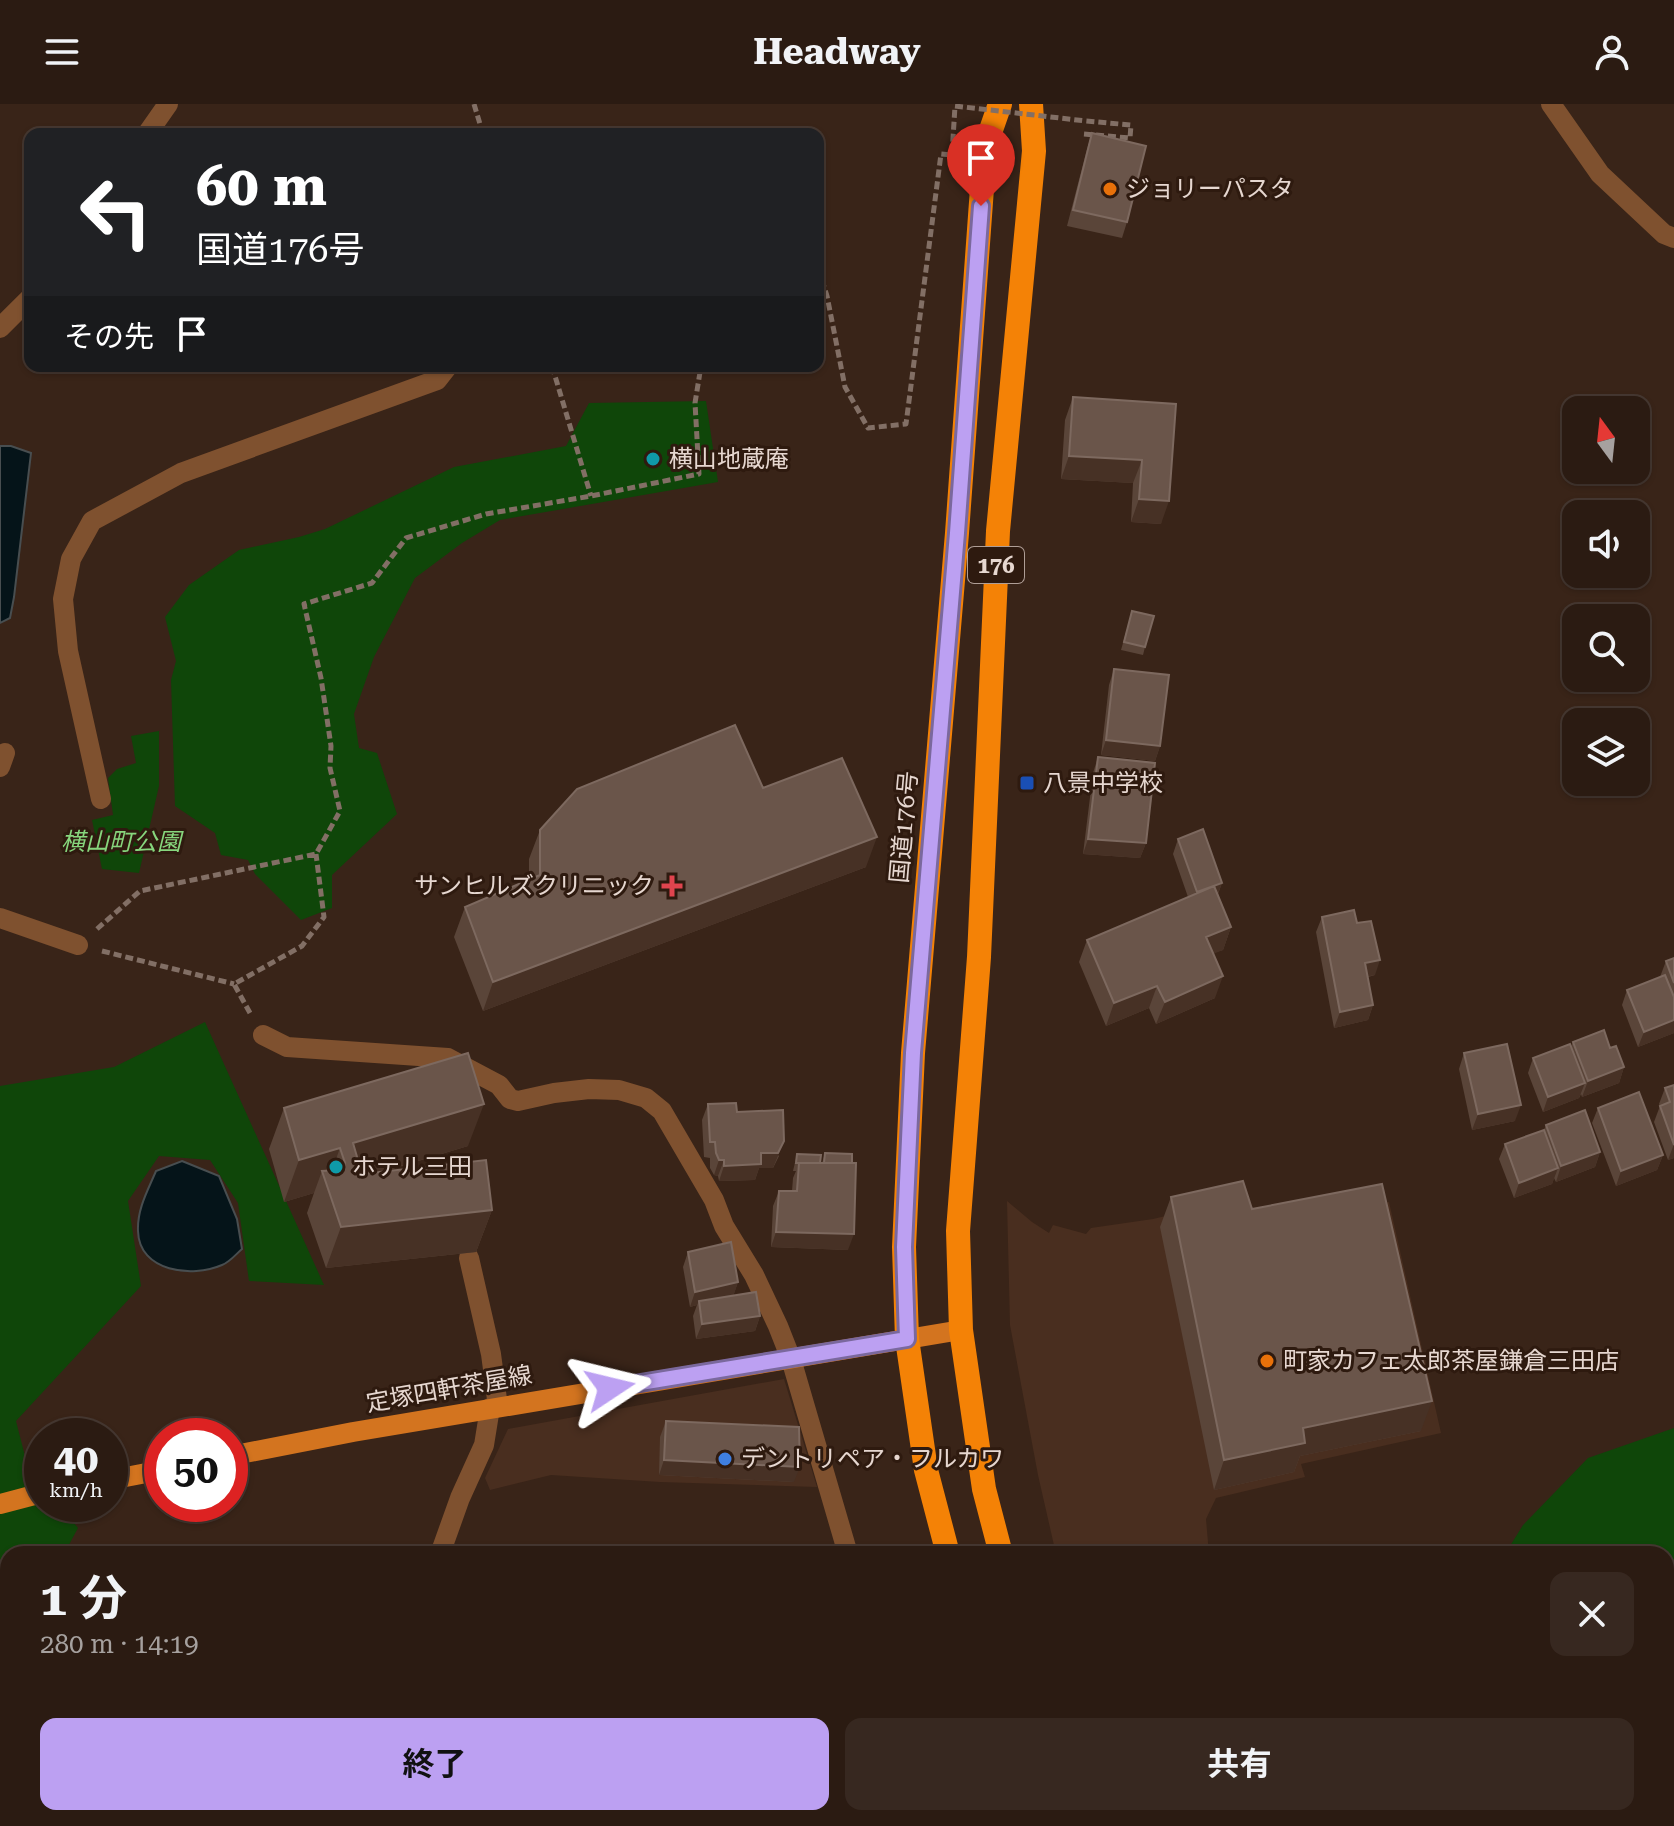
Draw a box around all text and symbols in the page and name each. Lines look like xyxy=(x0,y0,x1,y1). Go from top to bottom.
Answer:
icon: menu xyxy=(40,30,84,74)
icon: person xyxy=(1590,30,1634,74)
text: Headway xyxy=(753,31,921,73)
pin xyxy=(947,124,1015,206)
icon: arrive xyxy=(959,136,1003,180)
text: 60 m xyxy=(196,153,327,219)
icon: left xyxy=(64,160,168,264)
place label: ジョリーパスタ xyxy=(1126,175,1294,203)
marker: ジョリーパスタ xyxy=(1101,180,1119,198)
text: 国道176号 xyxy=(196,229,364,271)
icon: arrive xyxy=(170,312,214,356)
text: その先 xyxy=(64,319,154,354)
north arrow xyxy=(1562,396,1650,484)
map controls xyxy=(1562,396,1650,796)
place label: 横山地蔵庵 xyxy=(669,445,789,473)
marker: 横山地蔵庵 xyxy=(644,450,662,468)
button: sound xyxy=(1562,500,1650,588)
road number: 176 xyxy=(968,547,1024,583)
button: search xyxy=(1562,604,1650,692)
button: layers xyxy=(1562,708,1650,796)
place label: 八景中学校 xyxy=(1043,769,1163,797)
street label: 国道176号 xyxy=(885,770,923,884)
marker: 八景中学校 xyxy=(1018,774,1036,792)
park label: 横山町公園 xyxy=(61,828,184,856)
place label: サンヒルズクリニック xyxy=(414,872,654,900)
marker: サンヒルズクリニック xyxy=(661,875,683,897)
place label: ホテル三田 xyxy=(352,1153,472,1181)
marker: ホテル三田 xyxy=(327,1158,345,1176)
position arrow xyxy=(568,1346,652,1430)
place label: 町家カフェ太郎茶屋鎌倉三田店 xyxy=(1283,1347,1619,1375)
marker: 町家カフェ太郎茶屋鎌倉三田店 xyxy=(1258,1352,1276,1370)
street label: 定塚四軒茶屋線 xyxy=(364,1361,534,1417)
speed limit sign: 50 xyxy=(144,1418,248,1522)
text: 40 xyxy=(54,1436,98,1483)
place label: デントリペア・フルカワ xyxy=(741,1445,1004,1473)
marker: デントリペア・フルカワ xyxy=(716,1450,734,1468)
text: km/h xyxy=(49,1478,103,1502)
text: 1 分 xyxy=(40,1571,127,1627)
button: close xyxy=(1550,1572,1634,1656)
text: 280 m · 14:19 xyxy=(40,1629,199,1659)
button: 終了 xyxy=(40,1718,829,1810)
button: 共有 xyxy=(845,1718,1634,1810)

